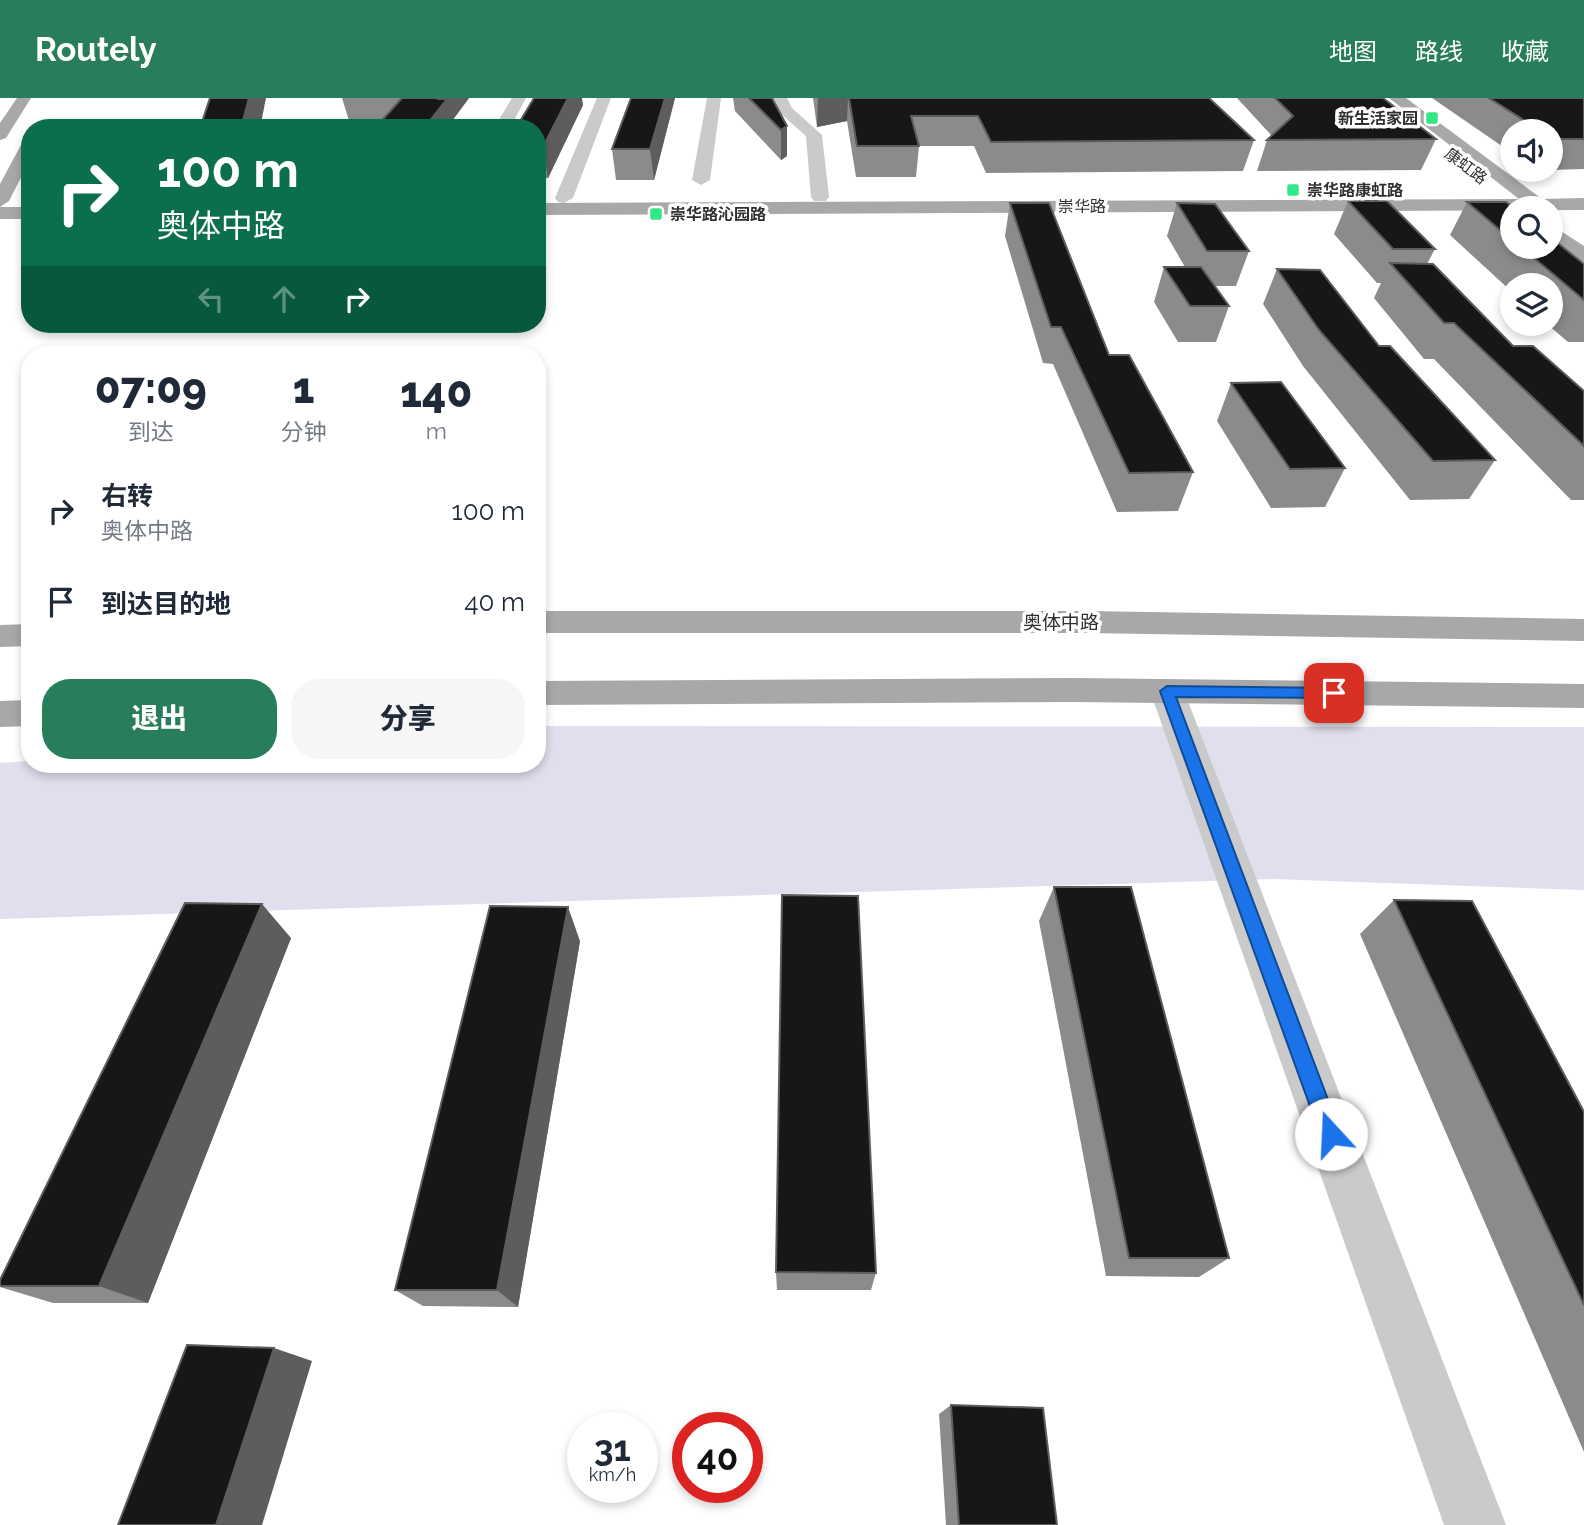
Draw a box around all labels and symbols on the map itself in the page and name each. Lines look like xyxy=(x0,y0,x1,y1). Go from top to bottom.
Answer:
place label: 新生活家园 xyxy=(1338,109,1418,128)
marker: 新生活家园 xyxy=(1424,110,1440,126)
street label: 康虹路 xyxy=(1441,144,1491,188)
place label: 崇华路康虹路 xyxy=(1307,181,1403,200)
marker: 崇华路康虹路 xyxy=(1285,182,1301,198)
street label: 崇华路 xyxy=(1058,197,1106,216)
place label: 崇华路沁园路 xyxy=(670,205,766,224)
marker: 崇华路沁园路 xyxy=(648,206,664,222)
street label: 奥体中路 xyxy=(1023,611,1099,633)
pin xyxy=(1304,663,1364,723)
position arrow xyxy=(1294,1097,1368,1171)
speed limit sign: 40 xyxy=(672,1412,763,1503)

